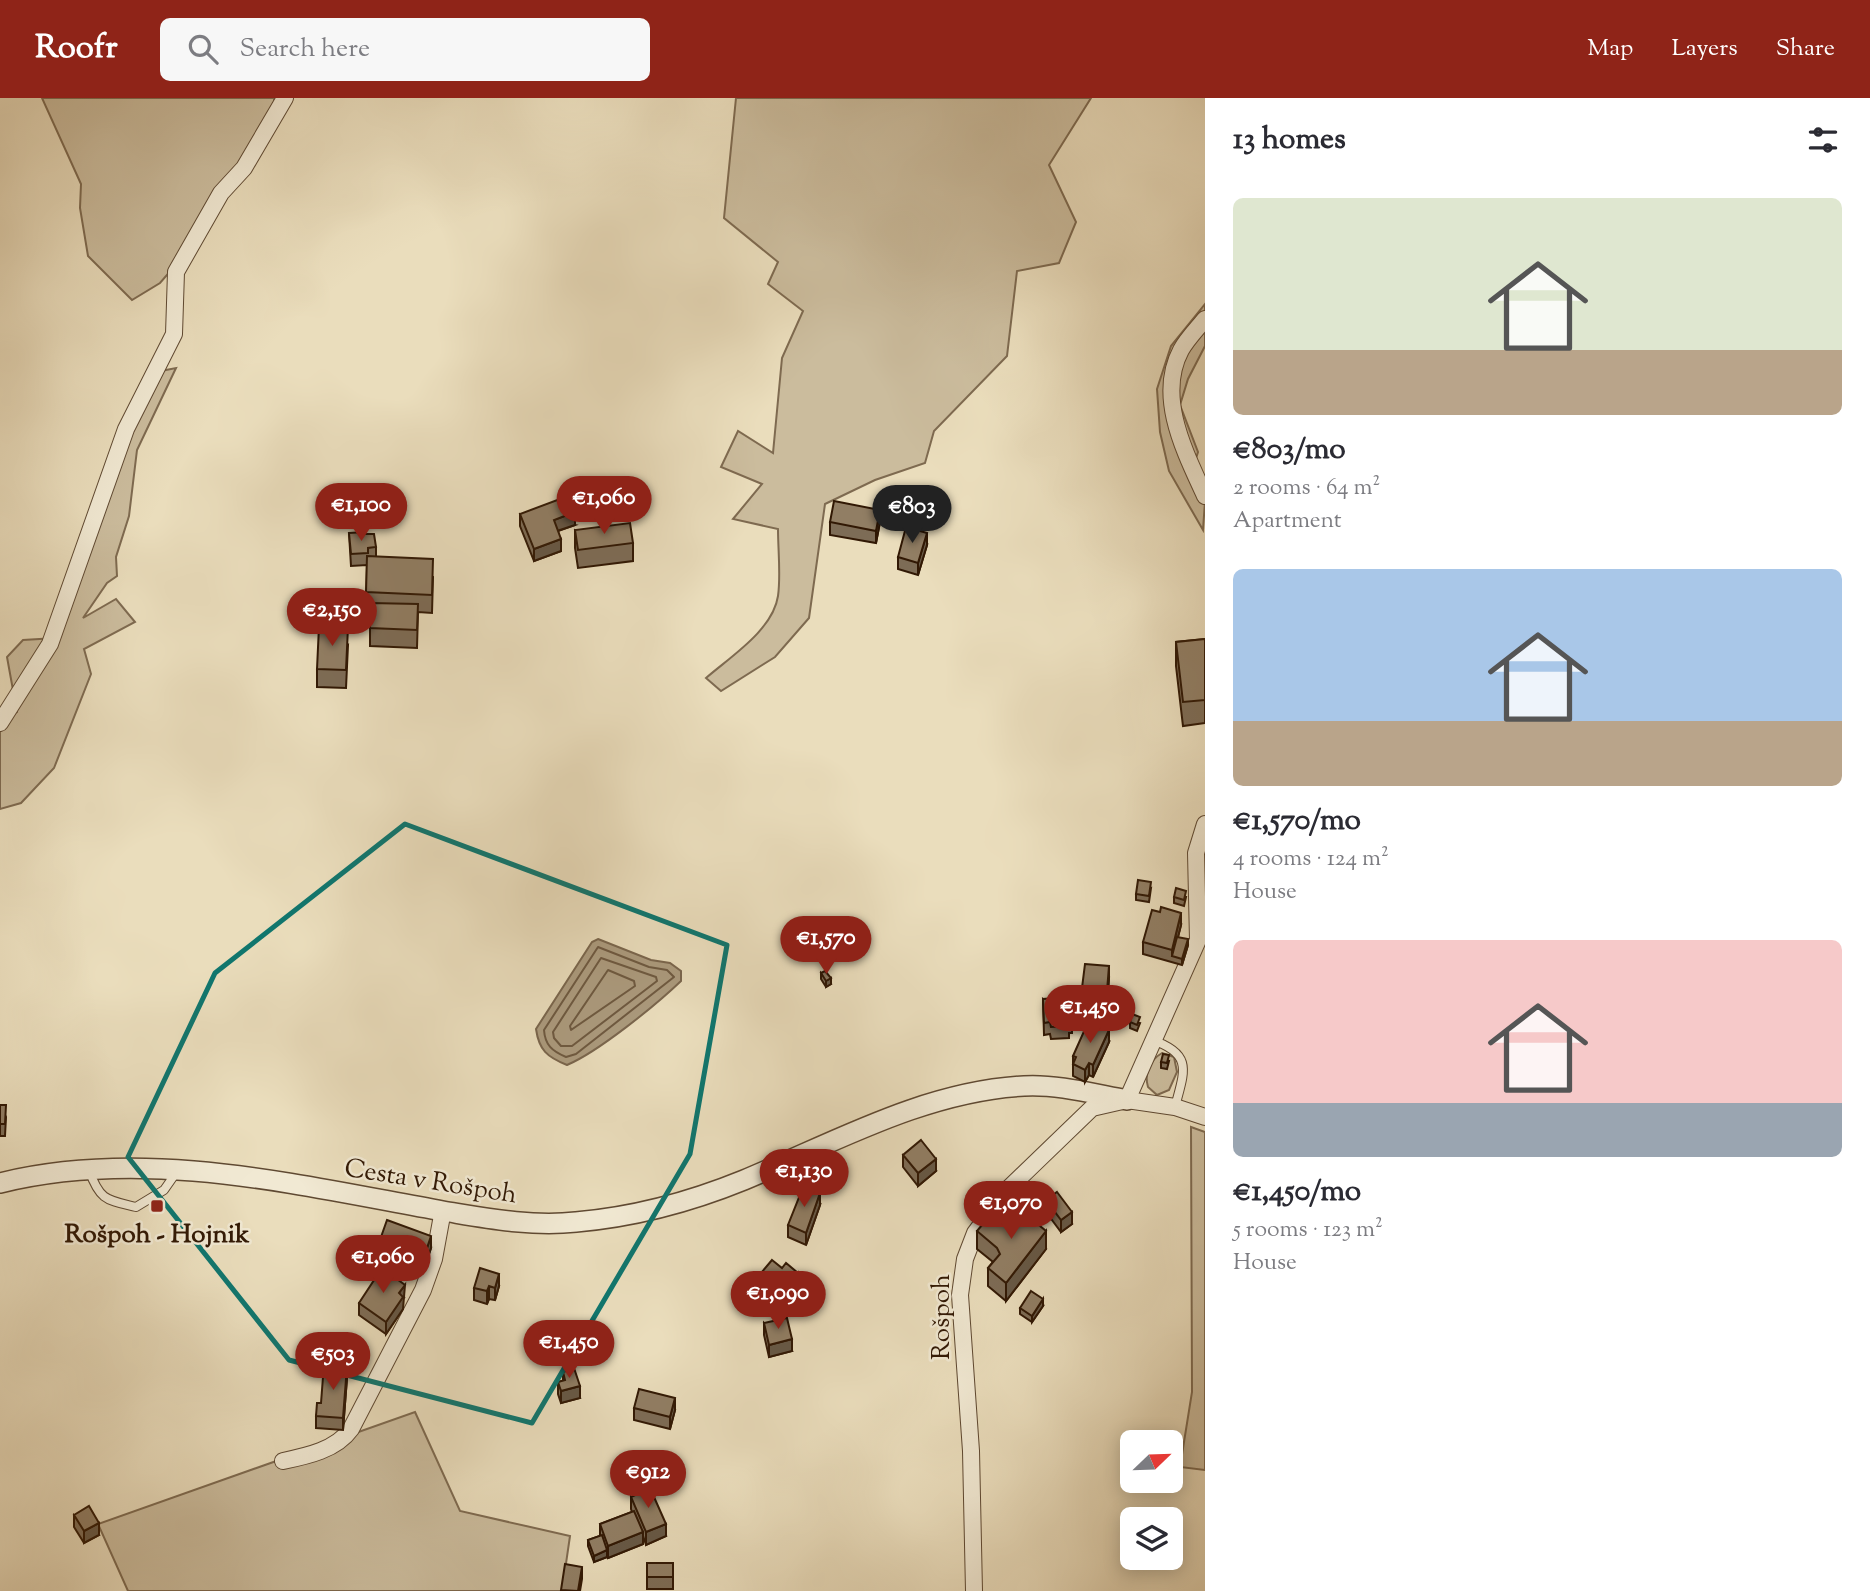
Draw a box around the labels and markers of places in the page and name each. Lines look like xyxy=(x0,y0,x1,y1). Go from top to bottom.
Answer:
pin: €1,060 xyxy=(547,476,661,536)
pin: €1,100 xyxy=(304,484,418,543)
pin: €803 xyxy=(871,486,953,545)
pin: €2,150 xyxy=(275,588,389,648)
pin: €1,570 xyxy=(769,916,883,976)
pin: €1,450 xyxy=(1033,986,1147,1045)
pin: €1,130 xyxy=(747,1150,861,1209)
pin: €1,070 xyxy=(954,1182,1068,1241)
marker: Rošpoh - Hojnik xyxy=(149,1198,165,1214)
place label: Rošpoh - Hojnik xyxy=(65,1217,250,1254)
pin: €1,060 xyxy=(326,1236,440,1295)
pin: €1,090 xyxy=(721,1272,835,1331)
pin: €1,450 xyxy=(512,1320,626,1380)
pin: €503 xyxy=(292,1332,374,1392)
pin: €912 xyxy=(607,1450,689,1510)

